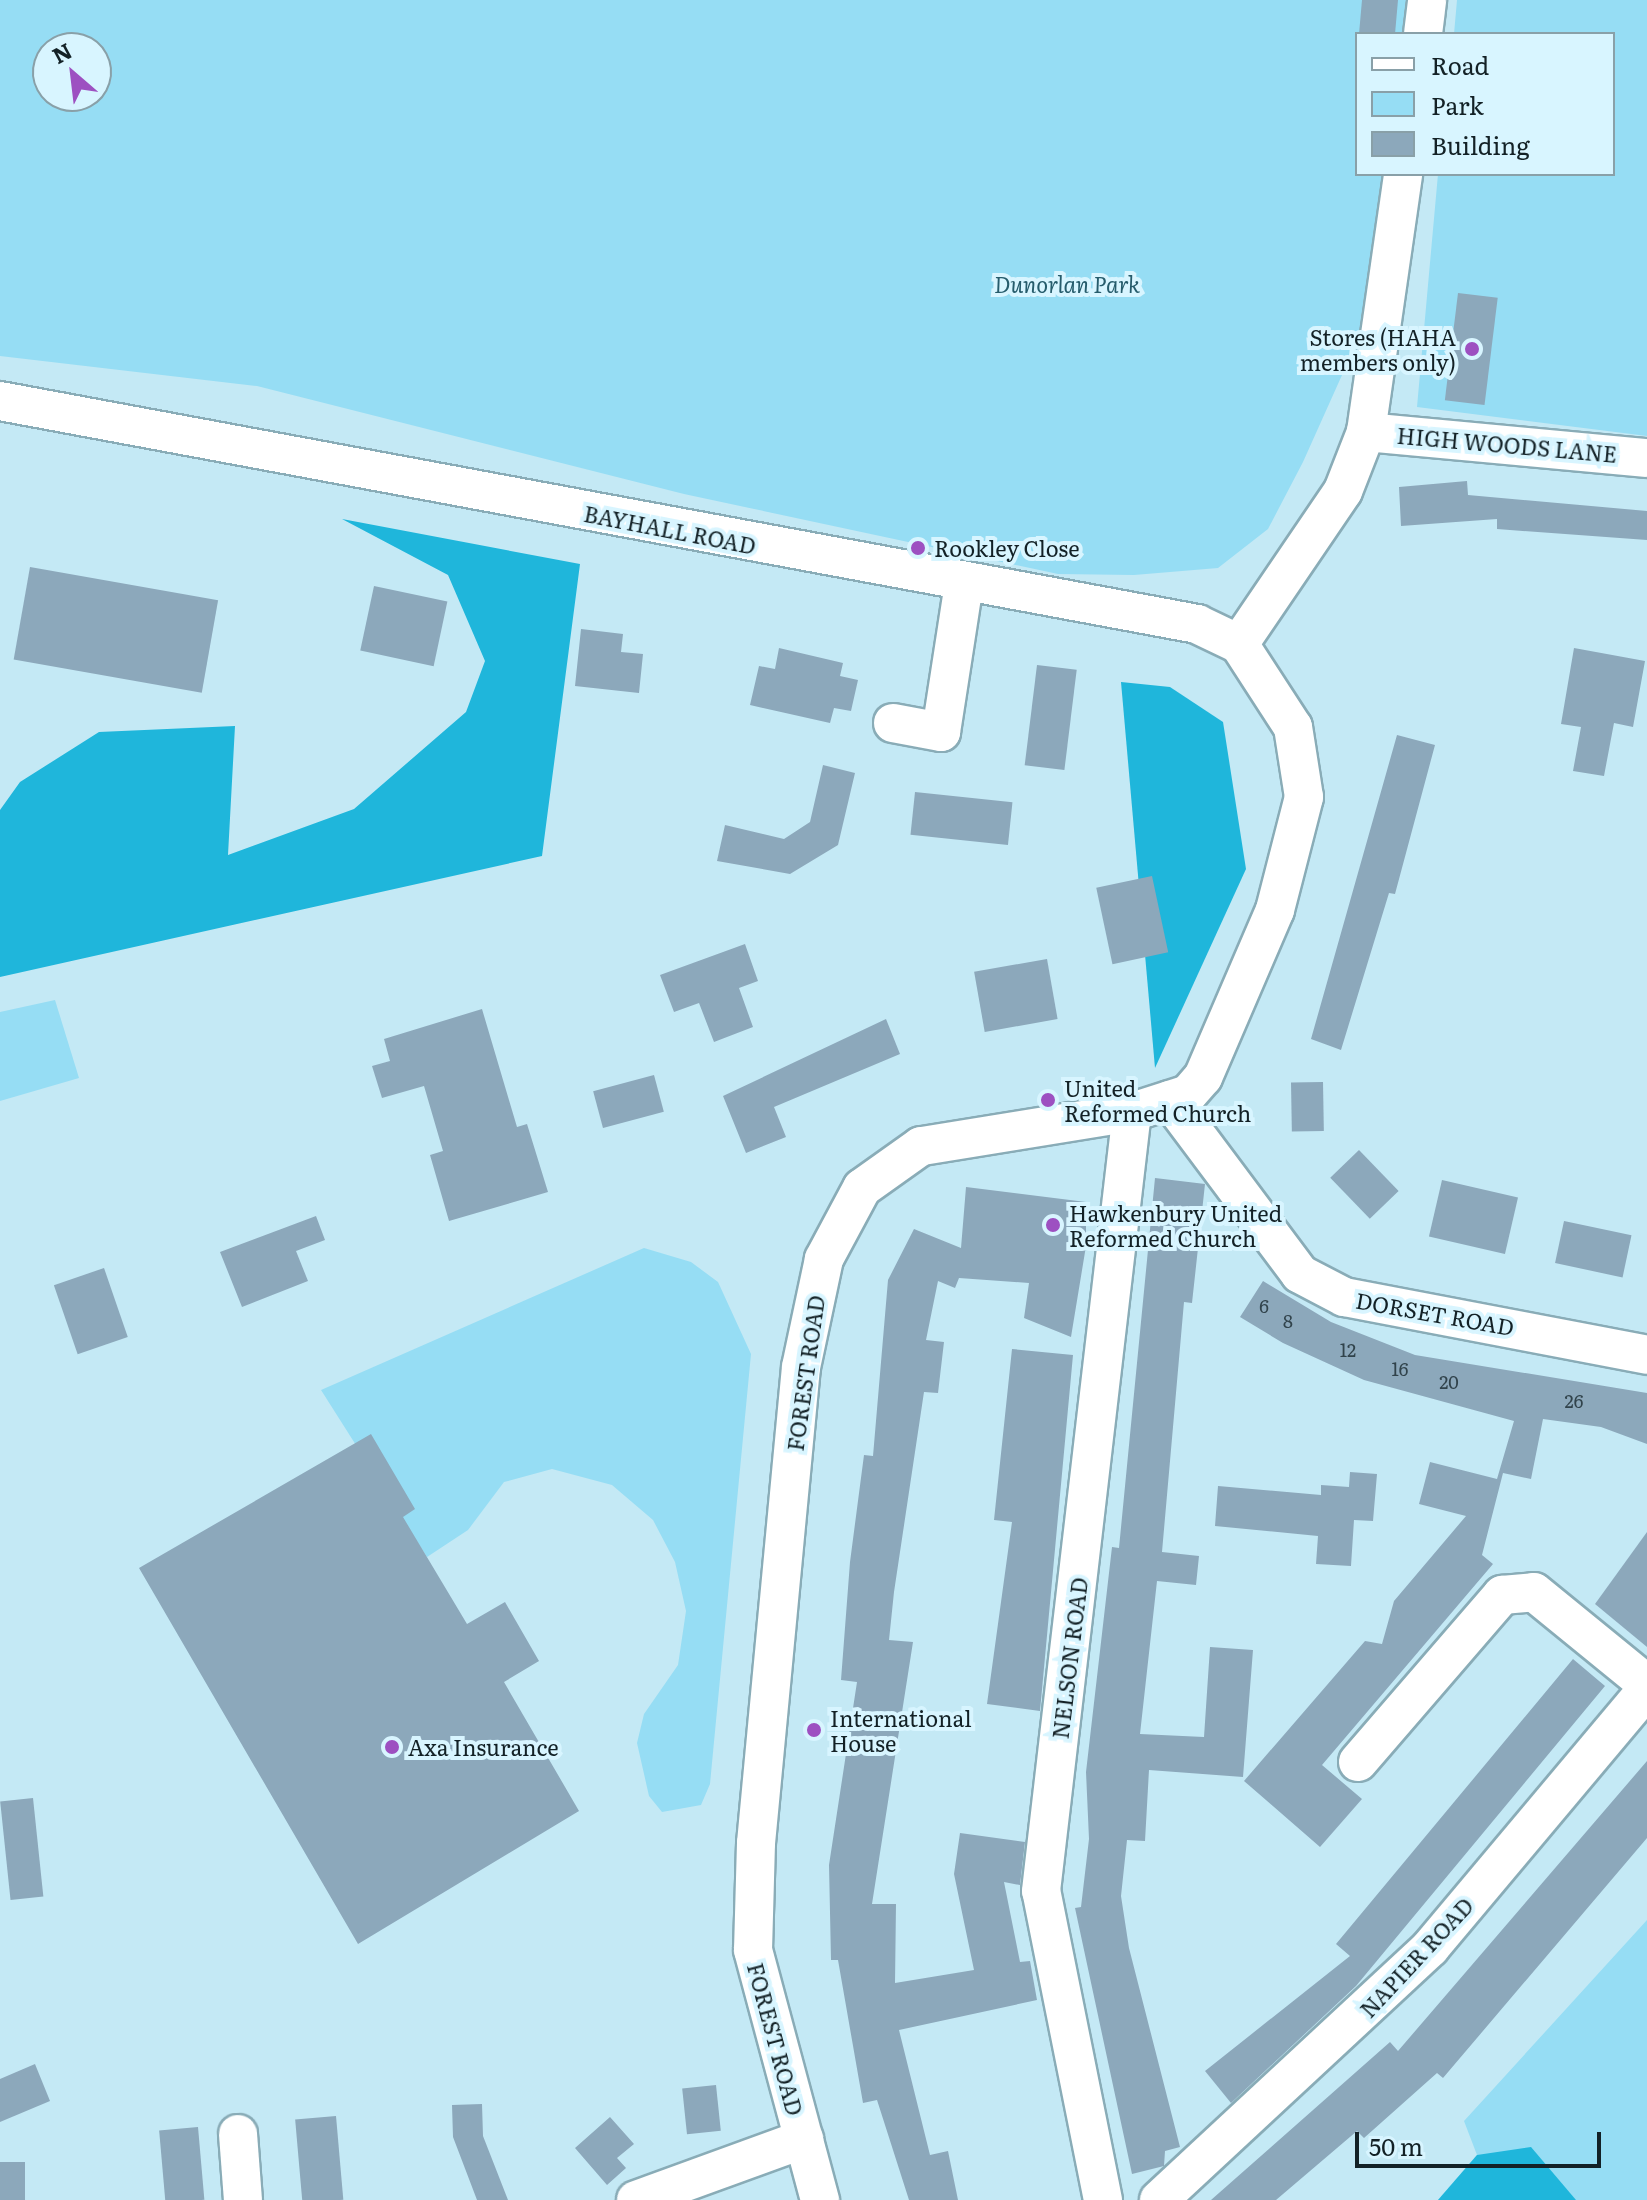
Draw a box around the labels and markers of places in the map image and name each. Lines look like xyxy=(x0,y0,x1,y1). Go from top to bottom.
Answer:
place label: Stores (HAHA members only) xyxy=(1300,323,1456,374)
marker: Stores (HAHA members only) xyxy=(1463,340,1481,358)
place label: Rookley Close xyxy=(934,535,1080,561)
marker: Rookley Close xyxy=(909,539,927,557)
place label: United Reformed Church xyxy=(1064,1074,1251,1126)
marker: United Reformed Church xyxy=(1039,1091,1057,1109)
place label: Hawkenbury United Reformed Church xyxy=(1069,1199,1282,1250)
marker: Hawkenbury United Reformed Church xyxy=(1044,1216,1062,1234)
place label: International House xyxy=(830,1704,972,1756)
marker: International House xyxy=(805,1721,823,1739)
place label: Axa Insurance xyxy=(408,1734,559,1760)
marker: Axa Insurance xyxy=(383,1738,401,1756)

